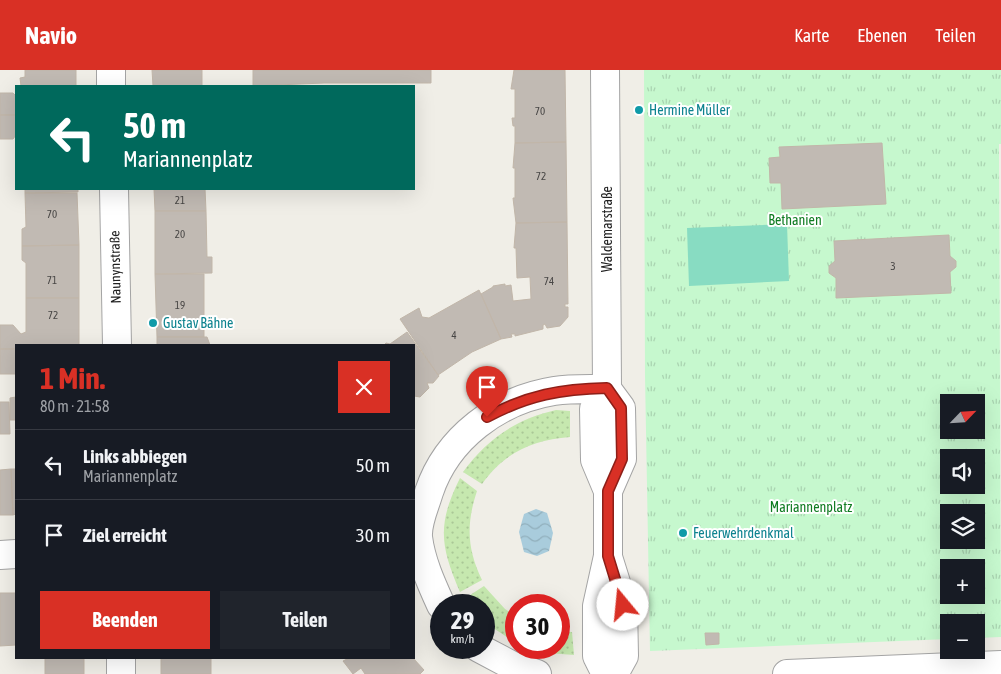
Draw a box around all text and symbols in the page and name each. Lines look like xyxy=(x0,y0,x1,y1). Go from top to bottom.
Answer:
text: Navio xyxy=(25,22,77,49)
text: Karte xyxy=(794,25,829,46)
text: Ebenen xyxy=(857,25,907,46)
text: Teilen xyxy=(935,25,976,46)
place label: Hermine Müller xyxy=(649,102,731,118)
marker: Hermine Müller xyxy=(633,104,645,116)
icon: left xyxy=(40,105,105,170)
text: 50 m xyxy=(123,105,186,145)
house number: 70 xyxy=(535,105,545,117)
text: Mariannenplatz xyxy=(123,146,253,172)
house number: 72 xyxy=(536,170,546,182)
street label: Waldemarstraße xyxy=(599,186,615,272)
house number: 21 xyxy=(175,194,185,206)
house number: 70 xyxy=(47,208,57,220)
park label: Bethanien xyxy=(768,212,822,228)
house number: 20 xyxy=(175,228,185,240)
street label: Naunynstraße xyxy=(106,230,124,304)
house number: 3 xyxy=(890,260,896,272)
house number: 71 xyxy=(47,274,57,286)
house number: 74 xyxy=(544,275,554,287)
house number: 19 xyxy=(175,299,185,311)
house number: 72 xyxy=(48,309,58,321)
place label: Gustav Bähne xyxy=(163,315,233,331)
marker: Gustav Bähne xyxy=(147,317,159,329)
house number: 4 xyxy=(451,329,457,341)
text: 1 Min. xyxy=(40,361,105,395)
button: close xyxy=(338,361,390,413)
pin xyxy=(466,366,508,417)
icon: arrive xyxy=(473,373,501,401)
north arrow xyxy=(940,394,985,439)
map controls xyxy=(940,394,985,659)
text: 80 m · 21:58 xyxy=(40,397,110,415)
text: Links abbiegen xyxy=(83,445,187,467)
button: sound xyxy=(940,449,985,494)
icon: left xyxy=(40,451,68,479)
text: 50 m xyxy=(356,454,390,476)
text: Mariannenplatz xyxy=(83,467,177,485)
park label: Mariannenplatz xyxy=(770,499,852,515)
button: layers xyxy=(940,504,985,549)
icon: arrive xyxy=(40,521,68,549)
text: Ziel erreicht xyxy=(83,524,167,546)
text: 30 m xyxy=(356,524,390,546)
place label: Feuerwehrdenkmal xyxy=(693,525,794,541)
marker: Feuerwehrdenkmal xyxy=(677,527,689,539)
button: + xyxy=(940,559,985,604)
position arrow xyxy=(596,578,648,630)
button: Beenden xyxy=(40,591,210,649)
button: Teilen xyxy=(220,591,390,649)
speed limit sign: 30 xyxy=(505,594,570,659)
text: 29 xyxy=(451,606,474,634)
button: − xyxy=(940,614,985,659)
text: km/h xyxy=(451,632,474,646)

